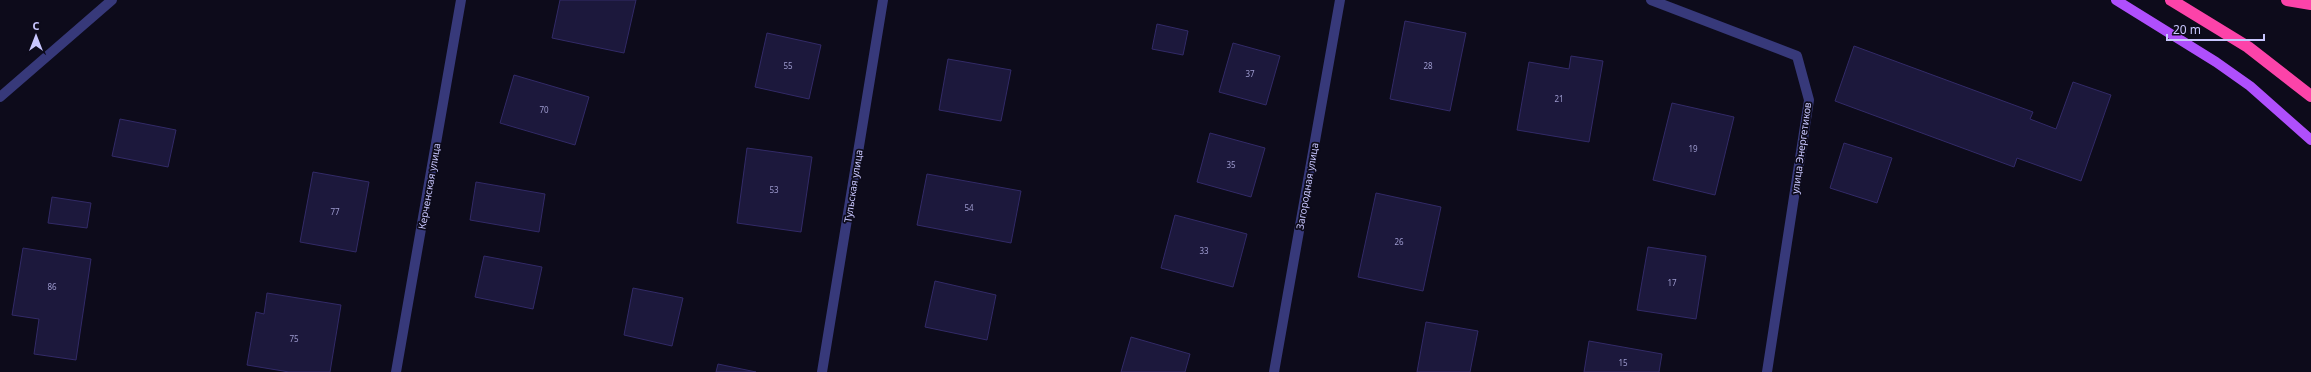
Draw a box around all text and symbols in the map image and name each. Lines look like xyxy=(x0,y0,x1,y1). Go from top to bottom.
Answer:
north arrow xyxy=(16,16,56,56)
scale bar xyxy=(2167,16,2264,42)
text: С xyxy=(32,18,40,33)
text: 20 m xyxy=(2173,21,2201,38)
house number: 55 xyxy=(783,60,793,71)
house number: 28 xyxy=(1423,60,1433,71)
house number: 37 xyxy=(1245,68,1255,79)
house number: 21 xyxy=(1554,93,1564,104)
street label: улица Энергетиков xyxy=(1788,101,1814,195)
house number: 70 xyxy=(539,104,549,115)
street label: Загородная улица xyxy=(1292,141,1322,231)
street label: Керченская улица xyxy=(415,142,443,230)
house number: 19 xyxy=(1688,143,1698,154)
street label: Тульская улица xyxy=(840,149,866,223)
house number: 35 xyxy=(1226,159,1236,170)
house number: 53 xyxy=(769,184,779,195)
house number: 54 xyxy=(964,202,974,213)
house number: 77 xyxy=(330,206,340,217)
house number: 26 xyxy=(1394,236,1404,247)
house number: 33 xyxy=(1199,245,1209,256)
house number: 17 xyxy=(1667,277,1677,288)
house number: 86 xyxy=(47,281,57,292)
house number: 75 xyxy=(289,333,299,344)
house number: 15 xyxy=(1618,357,1628,368)

